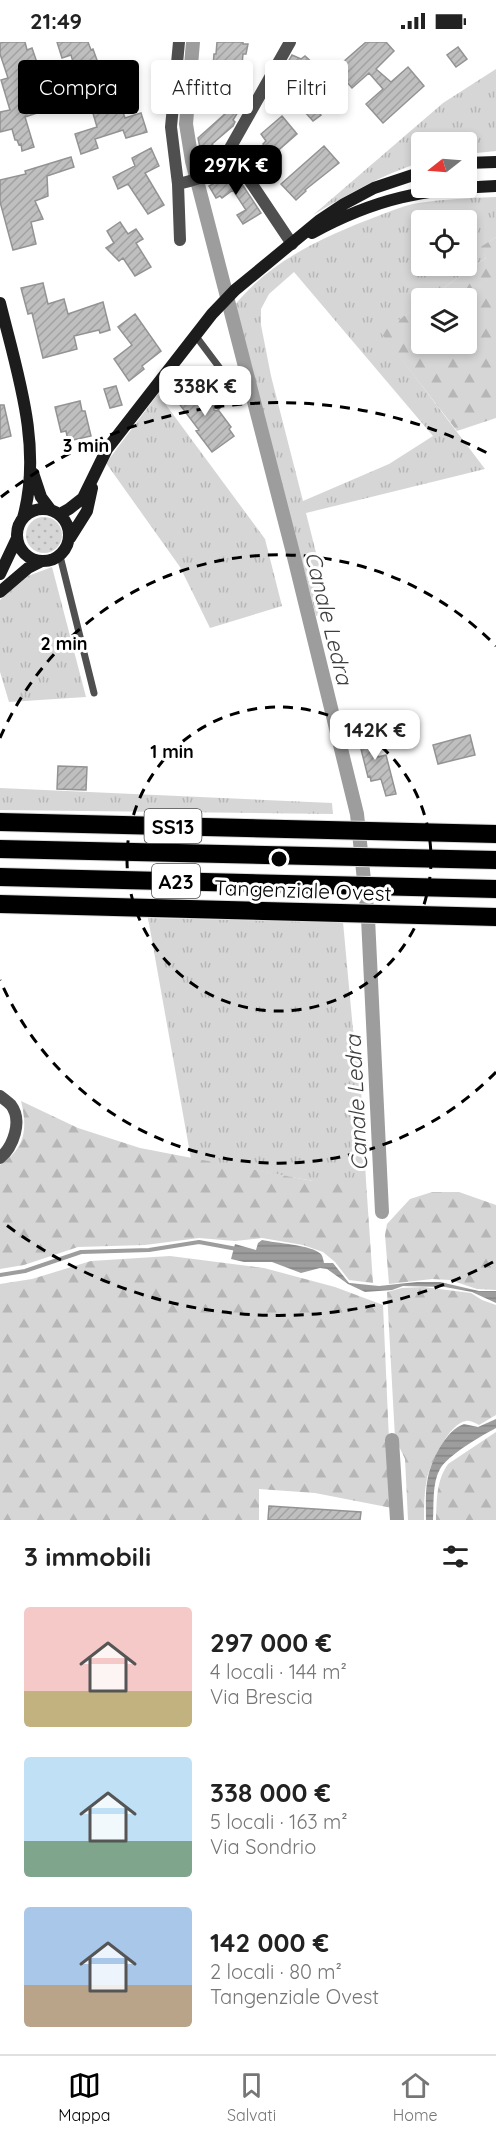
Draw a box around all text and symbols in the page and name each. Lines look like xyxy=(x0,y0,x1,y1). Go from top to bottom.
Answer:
text: 21:49 xyxy=(30,7,82,35)
chip: Compra xyxy=(18,60,139,114)
chip: Affitta xyxy=(151,60,253,114)
chip: Filtri xyxy=(265,60,348,114)
north arrow xyxy=(411,132,477,198)
map controls xyxy=(411,132,477,354)
pin: 297K € xyxy=(187,145,285,196)
text: 297K € xyxy=(204,152,268,177)
button: locate xyxy=(411,210,477,276)
button: layers xyxy=(411,288,477,354)
pin: 338K € xyxy=(156,366,254,417)
text: 338K € xyxy=(173,373,237,398)
text: 3 min xyxy=(63,434,109,457)
water label: Canale Ledra xyxy=(299,549,359,689)
text: 2 min xyxy=(41,632,87,655)
pin: 142K € xyxy=(326,710,424,761)
text: 142K € xyxy=(344,717,406,742)
text: 1 min xyxy=(150,740,194,763)
road number: SS13 xyxy=(144,809,201,843)
centre of rings xyxy=(269,849,289,869)
road number: A23 xyxy=(152,864,200,898)
street label: Tangenziale Ovest xyxy=(214,874,392,906)
water label: Canale Ledra xyxy=(338,1033,374,1172)
text: 3 immobili xyxy=(24,1540,151,1573)
icon: filters xyxy=(439,1540,472,1573)
text: 297 000 € xyxy=(210,1626,332,1659)
icon: home xyxy=(72,1631,144,1703)
text: 4 locali · 144 m² xyxy=(210,1659,347,1684)
text: Via Brescia xyxy=(210,1684,313,1709)
text: 338 000 € xyxy=(210,1776,331,1809)
icon: home xyxy=(72,1781,144,1853)
text: 5 locali · 163 m² xyxy=(210,1809,348,1834)
text: Via Sondrio xyxy=(210,1834,316,1859)
text: 142 000 € xyxy=(210,1926,329,1959)
icon: home xyxy=(72,1931,144,2003)
text: 2 locali · 80 m² xyxy=(210,1959,342,1984)
text: Tangenziale Ovest xyxy=(210,1984,379,2009)
tab: Mappa xyxy=(58,2069,110,2125)
tab: Salvati xyxy=(227,2069,276,2125)
tab: Home xyxy=(393,2069,438,2125)

